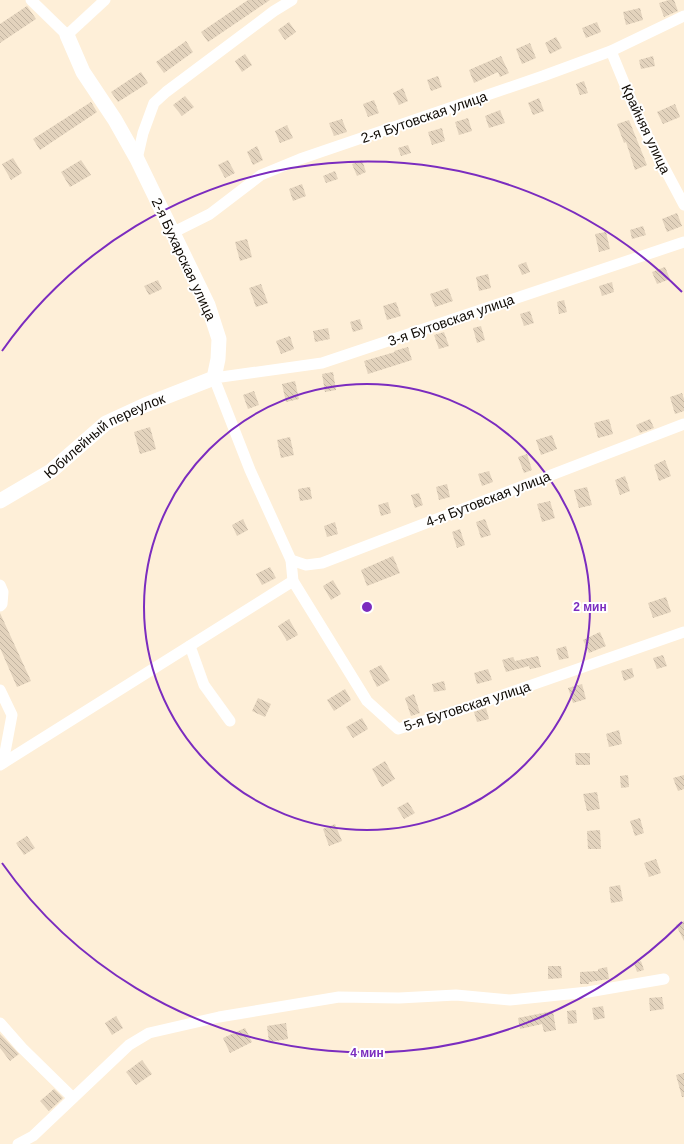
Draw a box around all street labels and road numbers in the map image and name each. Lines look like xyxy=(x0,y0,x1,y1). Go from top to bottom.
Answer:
street label: Крайняя улица xyxy=(618,82,674,176)
street label: 2-я Бутовская улица xyxy=(359,88,489,146)
street label: 2-я Бухарская улица xyxy=(149,195,220,323)
street label: 3-я Бутовская улица xyxy=(386,291,516,349)
street label: Юбилейный переулок xyxy=(41,390,168,481)
street label: 4-я Бутовская улица xyxy=(423,468,553,530)
street label: 5-я Бутовская улица xyxy=(402,678,533,734)

